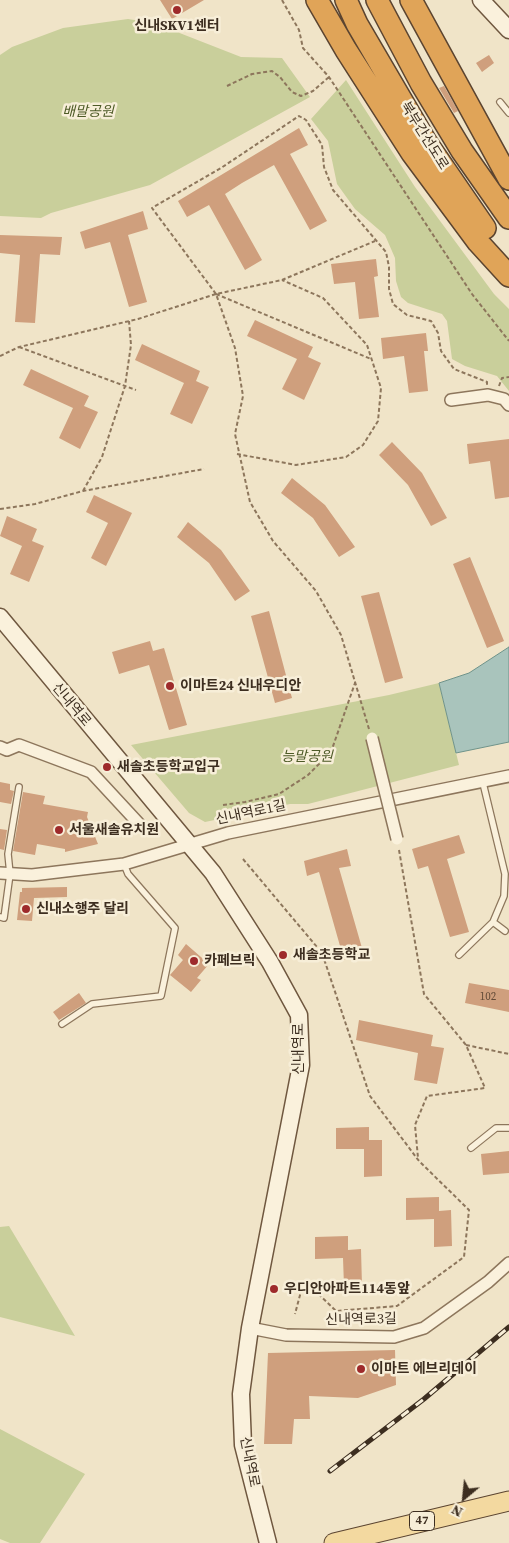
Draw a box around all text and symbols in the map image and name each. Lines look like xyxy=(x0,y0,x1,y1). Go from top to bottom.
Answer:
marker: 신내SKV1센터 xyxy=(171,4,183,16)
place label: 신내SKV1센터 xyxy=(134,18,220,34)
street label: 북부간선도로 xyxy=(396,99,452,173)
park label: 배말공원 xyxy=(62,104,114,120)
place label: 이마트24 신내우디안 xyxy=(180,678,301,694)
street label: 신내역로 xyxy=(48,680,94,730)
marker: 이마트24 신내우디안 xyxy=(164,680,176,692)
park label: 능말공원 xyxy=(281,749,333,765)
place label: 새솔초등학교입구 xyxy=(117,759,220,775)
marker: 새솔초등학교입구 xyxy=(101,761,113,773)
street label: 신내역로1길 xyxy=(214,797,288,829)
place label: 서울새솔유치원 xyxy=(69,822,159,838)
marker: 서울새솔유치원 xyxy=(53,824,65,836)
place label: 신내소행주 달리 xyxy=(36,901,129,917)
marker: 신내소행주 달리 xyxy=(20,903,32,915)
place label: 새솔초등학교 xyxy=(293,947,370,963)
marker: 새솔초등학교 xyxy=(277,949,289,961)
place label: 카페브릭 xyxy=(204,953,256,969)
marker: 카페브릭 xyxy=(188,955,200,967)
house number: 102 xyxy=(480,990,496,1004)
street label: 신내역로 xyxy=(291,1023,307,1075)
place label: 우디안아파트114동앞 xyxy=(284,1281,410,1297)
marker: 우디안아파트114동앞 xyxy=(268,1283,280,1295)
street label: 신내역로3길 xyxy=(325,1311,397,1329)
place label: 이마트 에브리데이 xyxy=(371,1361,477,1377)
marker: 이마트 에브리데이 xyxy=(355,1363,367,1375)
street label: 신내역로 xyxy=(236,1435,262,1489)
north arrow xyxy=(439,1473,489,1523)
text: N xyxy=(448,1500,466,1522)
road number: 47 xyxy=(410,1512,434,1530)

